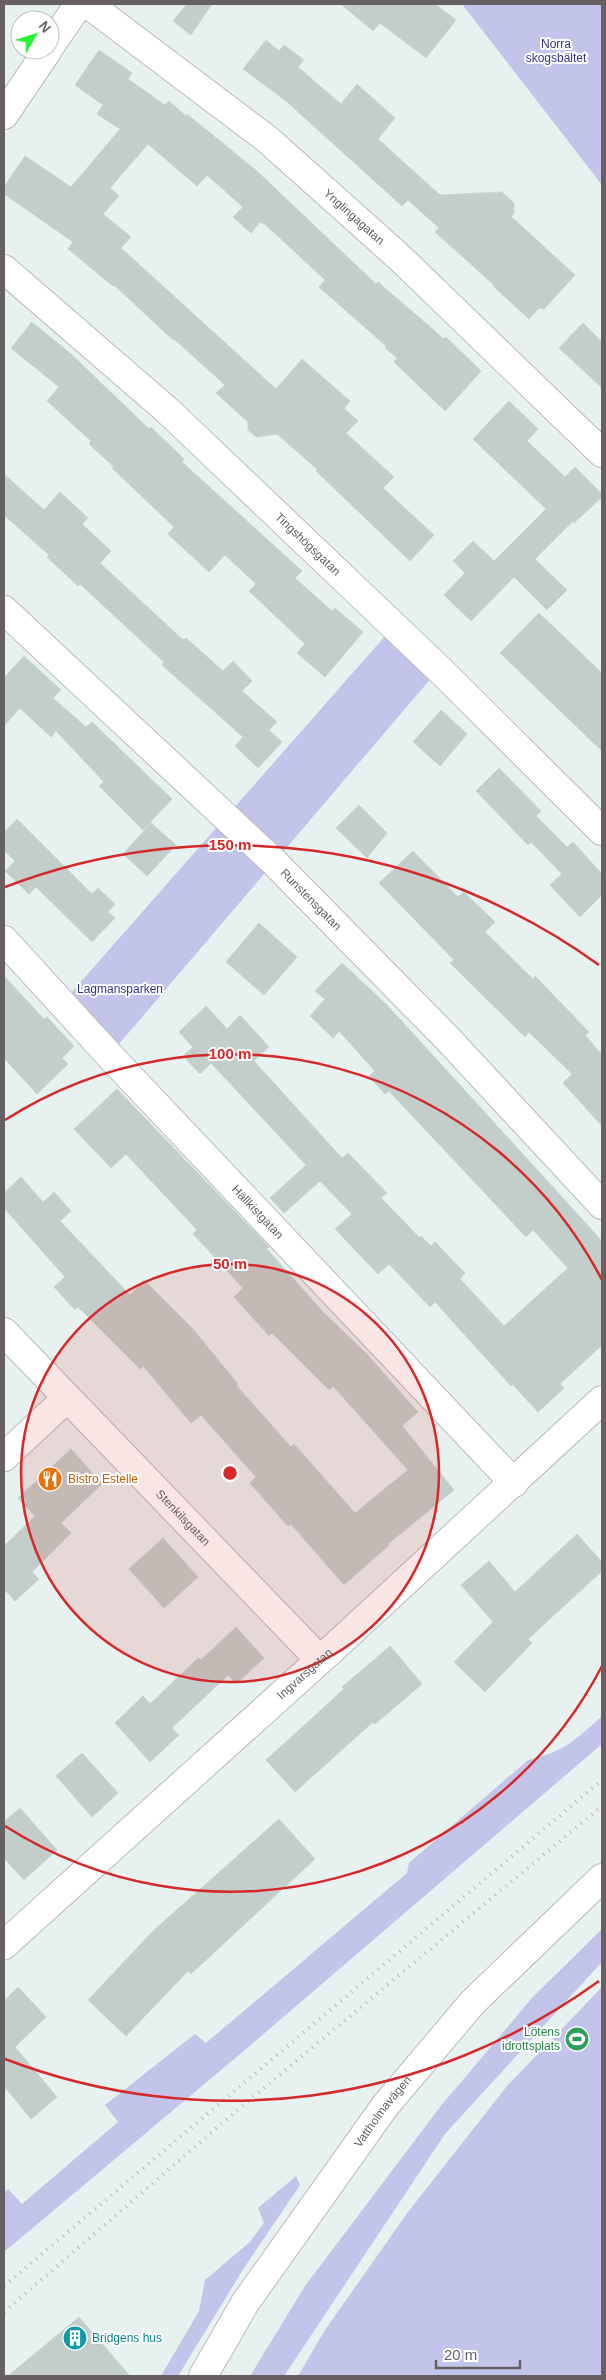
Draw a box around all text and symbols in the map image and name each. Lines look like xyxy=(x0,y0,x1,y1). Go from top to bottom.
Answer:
north arrow xyxy=(10,10,60,60)
text: N xyxy=(36,18,55,36)
park label: Norra skogsbältet xyxy=(526,37,587,65)
street label: Ynglingagatan xyxy=(321,186,387,248)
street label: Tingshögsgatan xyxy=(272,510,343,579)
text: 150 m xyxy=(209,836,251,853)
street label: Runstensgatan xyxy=(278,866,344,933)
park label: Lagmansparken xyxy=(77,982,163,996)
text: 100 m xyxy=(209,1045,251,1062)
street label: Hällkistgatan xyxy=(229,1182,286,1242)
text: 50 m xyxy=(213,1255,247,1272)
centre of rings xyxy=(221,1464,239,1482)
restaurant icon: Bistro Estelle xyxy=(37,1466,63,1492)
place label: Bistro Estelle xyxy=(68,1472,138,1486)
street label: Stenkilsgatan xyxy=(153,1487,213,1549)
street label: Ingvarsgatan xyxy=(274,1645,335,1702)
place label: Lötens idrottsplats xyxy=(502,2025,560,2053)
sports icon: Lötens idrottsplats xyxy=(564,2026,590,2052)
street label: Vattholmavägen xyxy=(351,2073,414,2150)
building icon: Bridgens hus xyxy=(62,2325,88,2351)
place label: Bridgens hus xyxy=(92,2331,162,2345)
scale bar xyxy=(436,2338,520,2370)
text: 20 m xyxy=(444,2346,477,2363)

